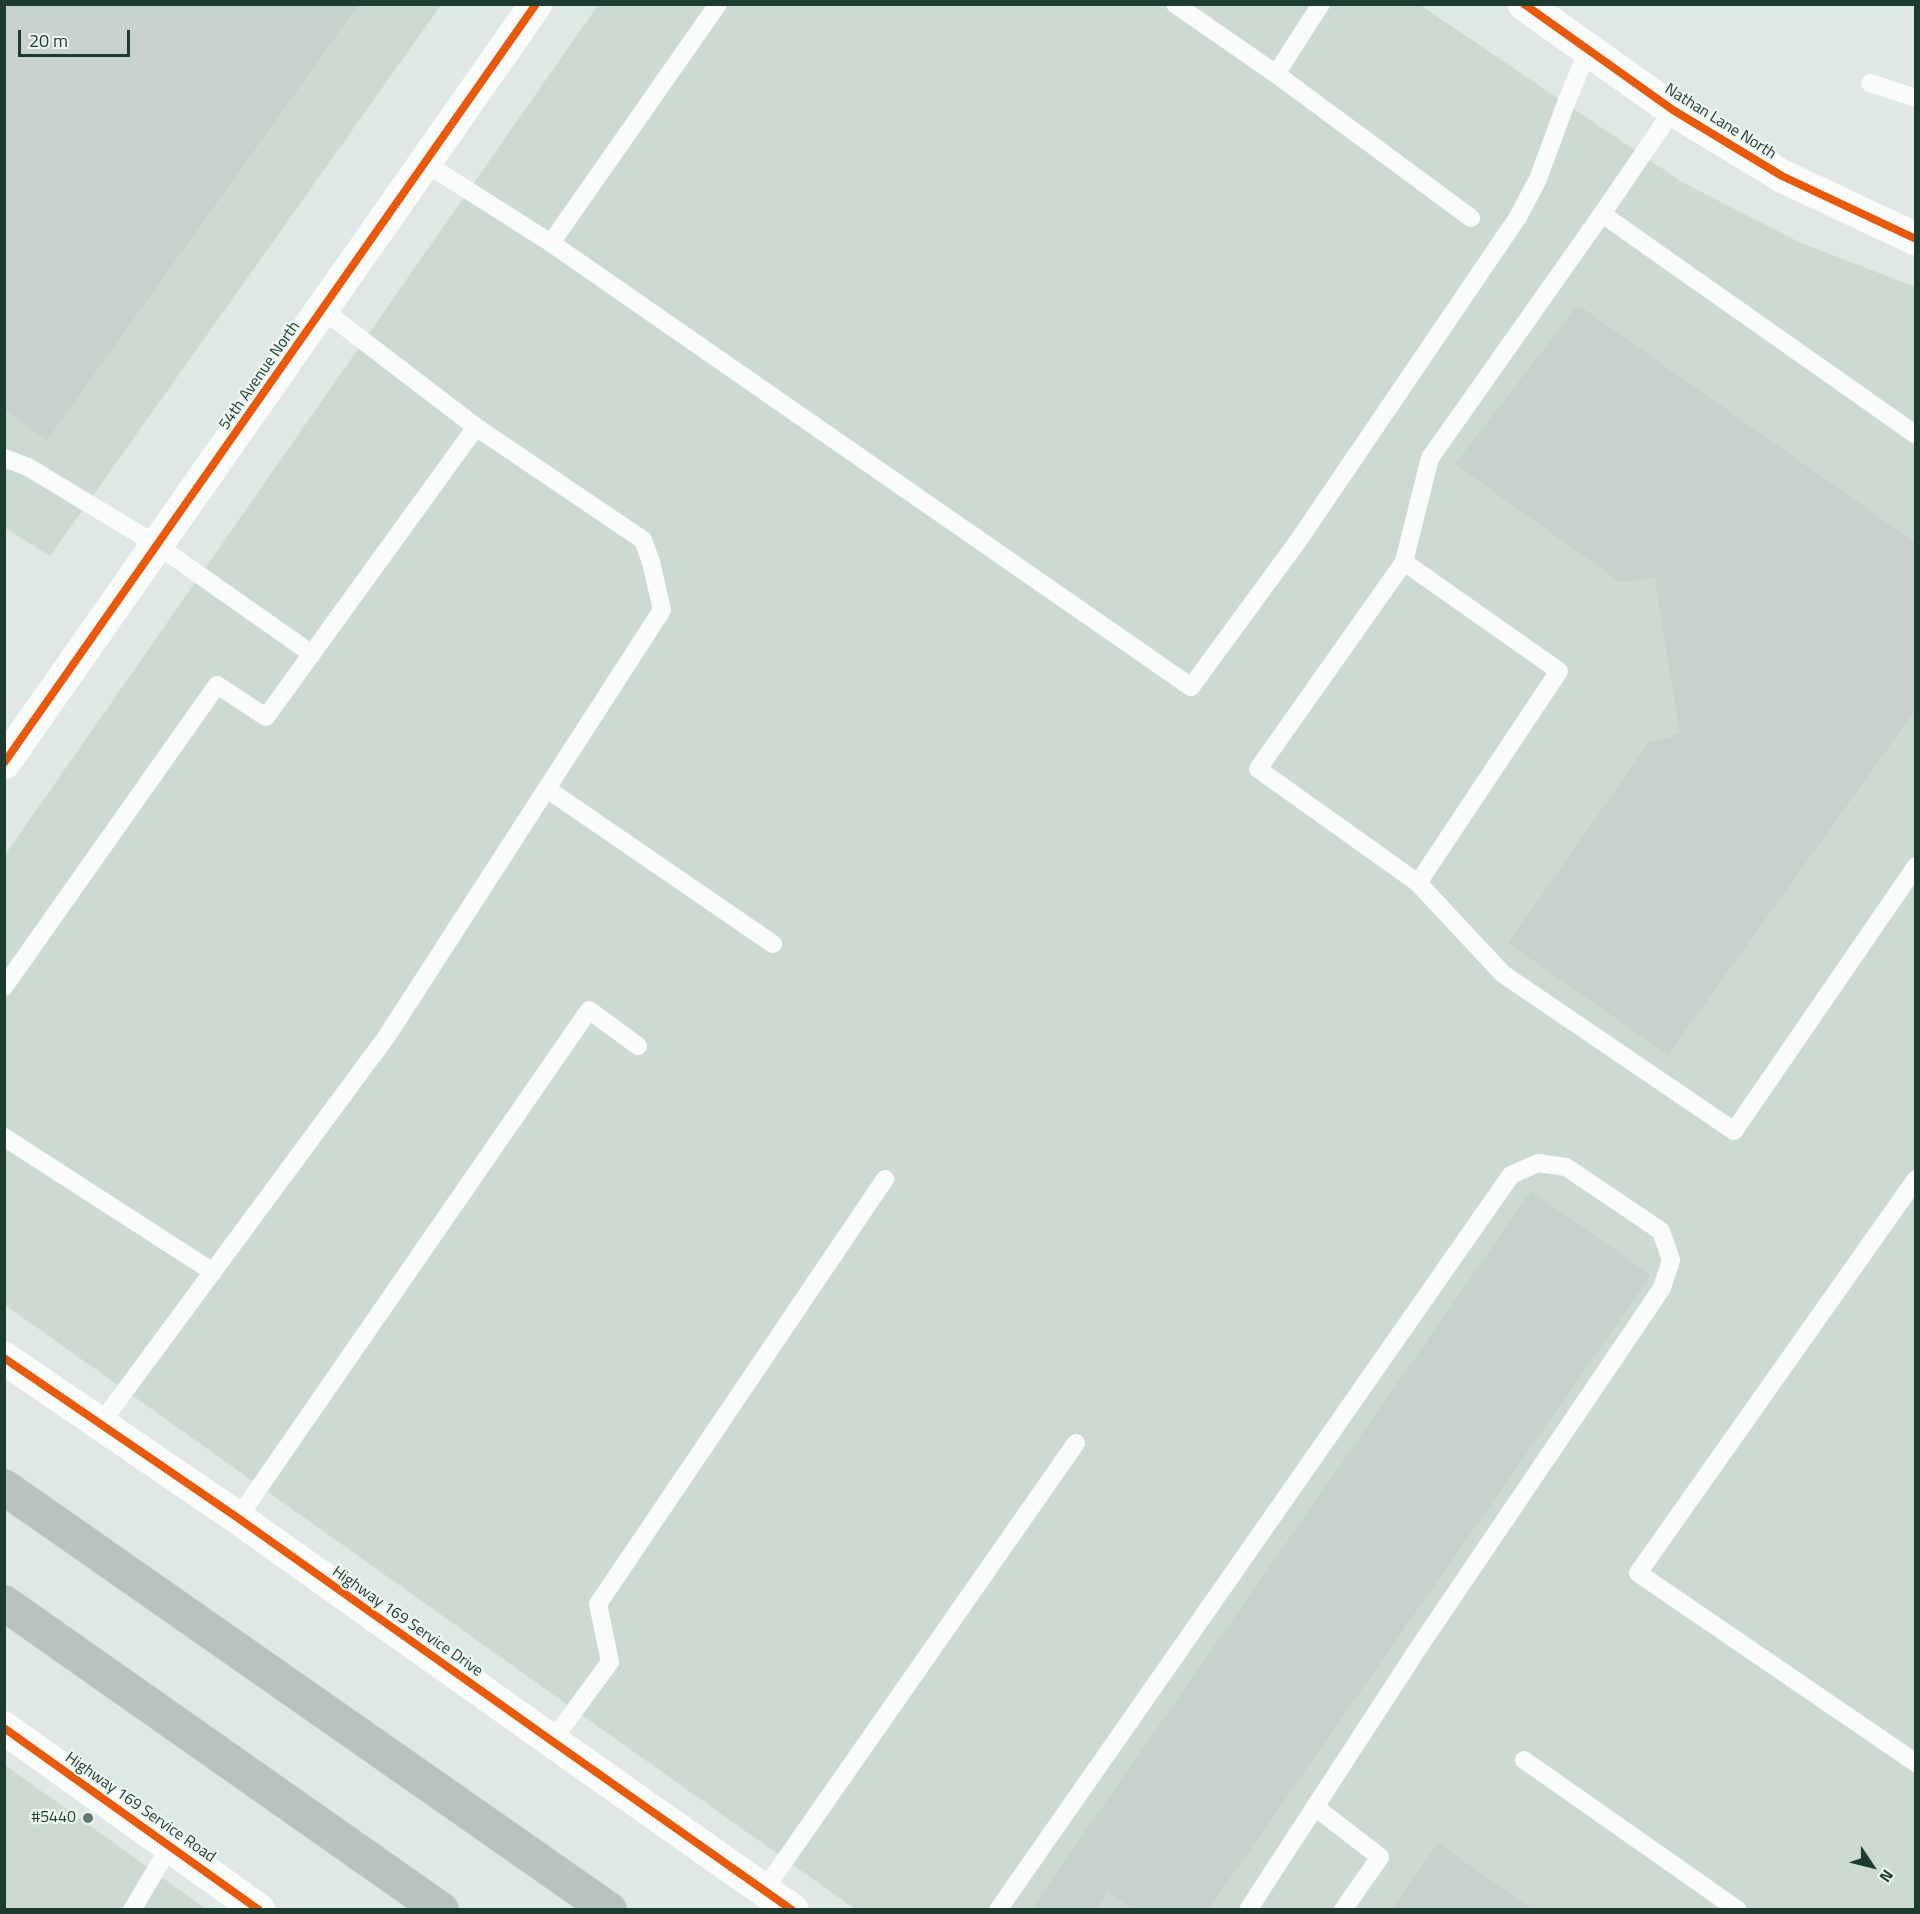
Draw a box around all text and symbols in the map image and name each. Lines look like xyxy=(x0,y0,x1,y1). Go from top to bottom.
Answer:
scale bar xyxy=(21,18,134,56)
text: 20 m xyxy=(29,27,68,54)
street label: Nathan Lane North xyxy=(1661,80,1779,164)
street label: 54th Avenue North xyxy=(215,318,305,434)
street label: Highway 169 Service Drive xyxy=(328,1563,486,1681)
street label: Highway 169 Service Road xyxy=(61,1749,219,1867)
place label: #5440 xyxy=(31,1808,76,1828)
marker: #5440 xyxy=(81,1811,95,1825)
north arrow xyxy=(1842,1836,1902,1896)
text: N xyxy=(1874,1865,1900,1888)

